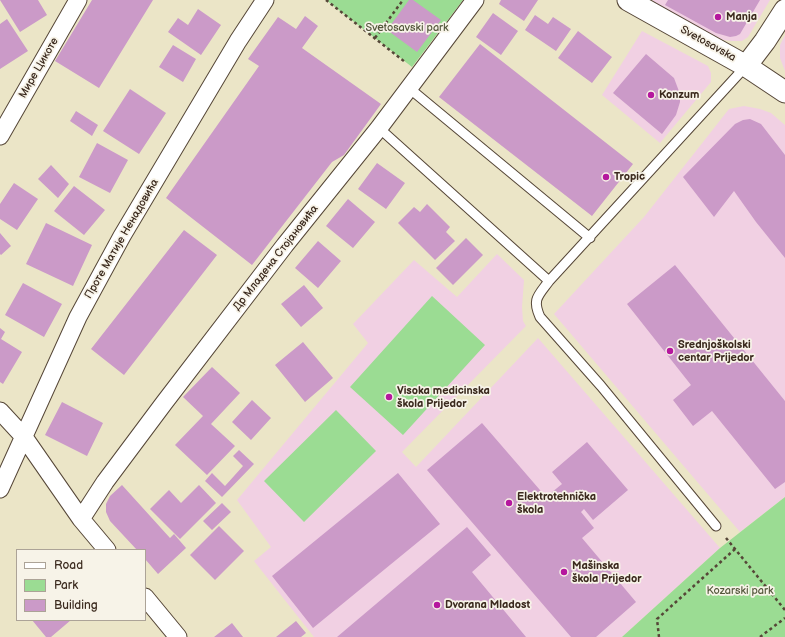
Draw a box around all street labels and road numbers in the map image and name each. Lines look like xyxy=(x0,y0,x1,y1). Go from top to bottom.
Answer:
street label: Svetosavska xyxy=(678,23,738,65)
street label: Мире Цикоте xyxy=(16,35,62,101)
street label: Проте Матије Ненадовића xyxy=(82,177,162,301)
street label: Др Младена Стојановића xyxy=(231,203,321,313)

